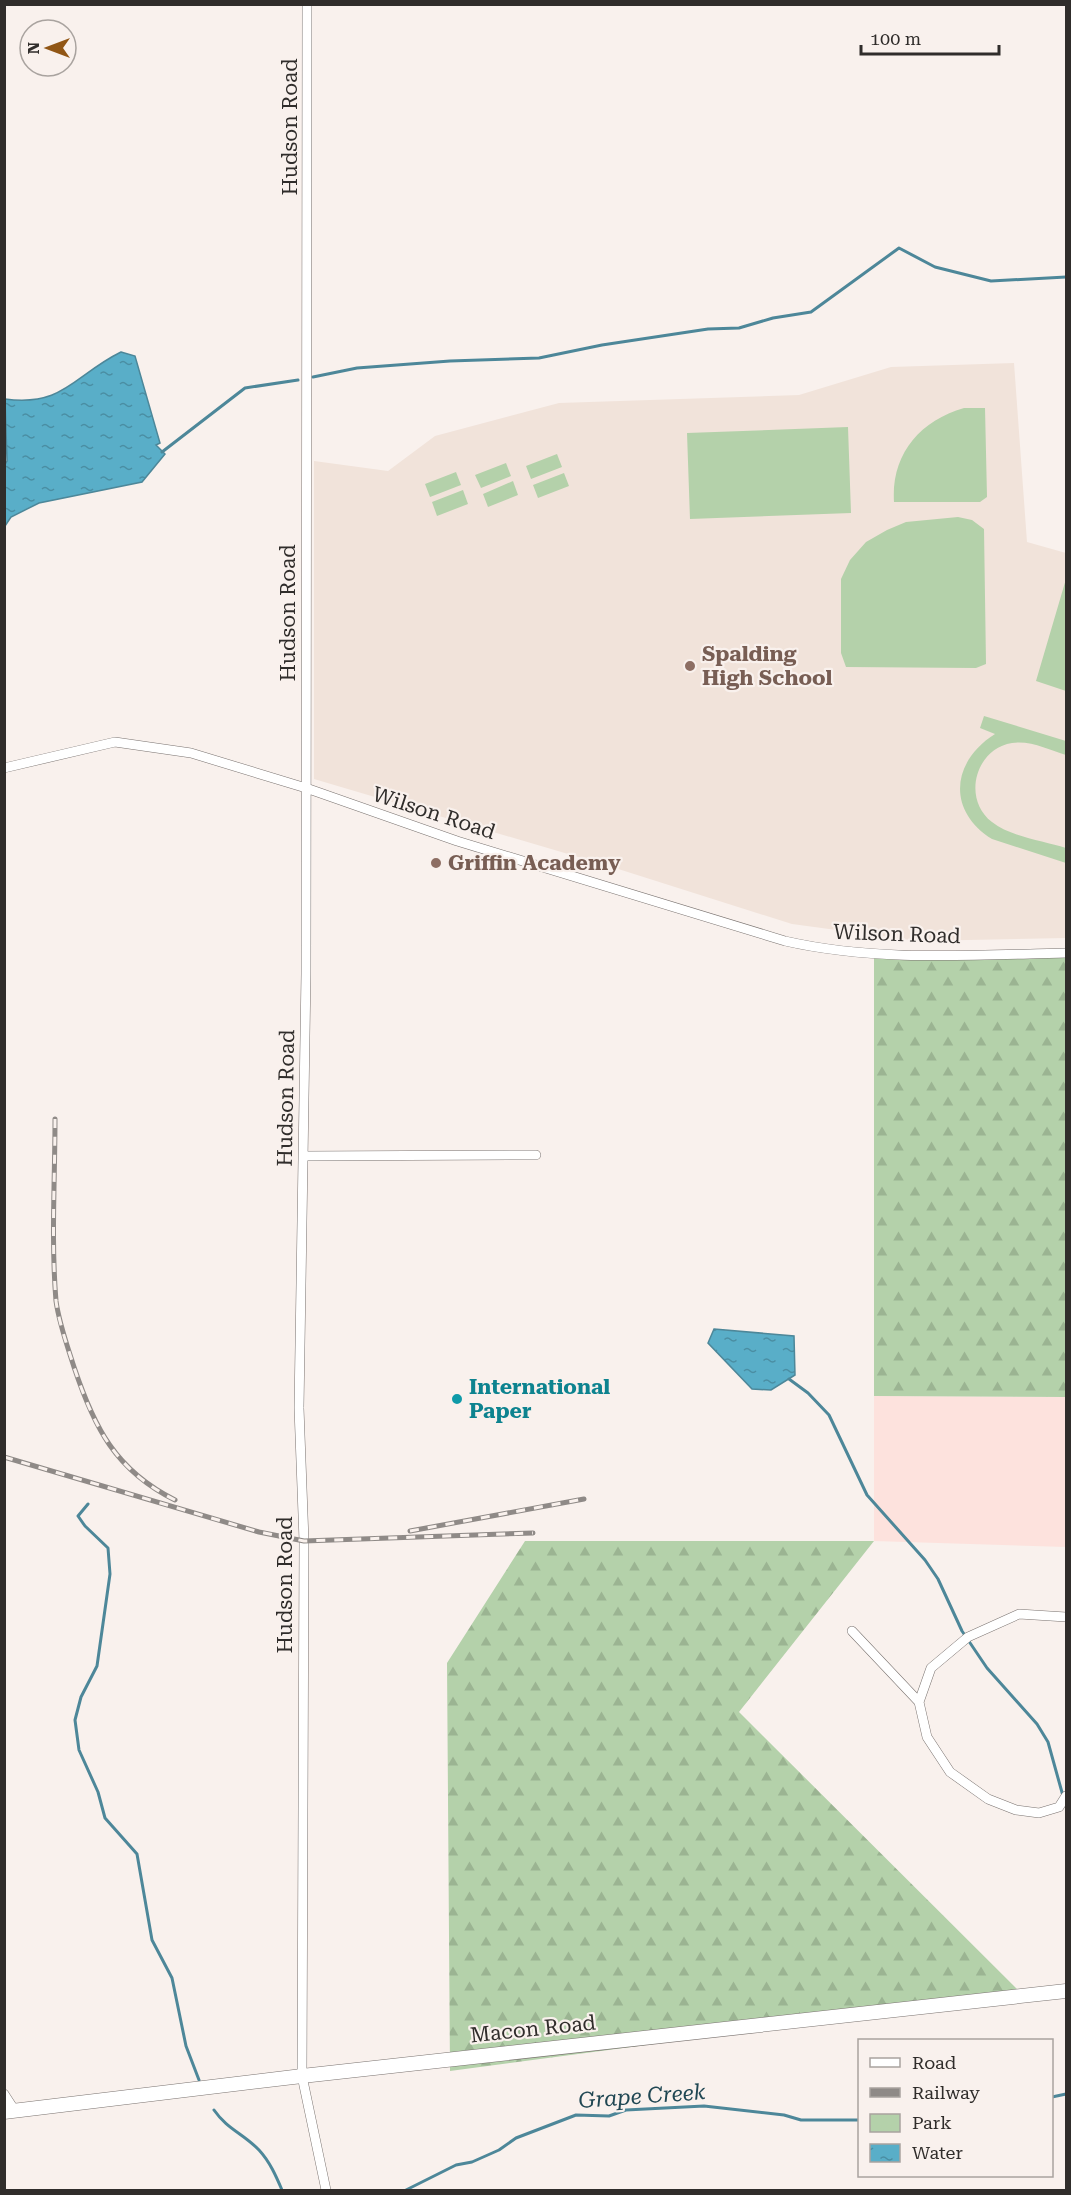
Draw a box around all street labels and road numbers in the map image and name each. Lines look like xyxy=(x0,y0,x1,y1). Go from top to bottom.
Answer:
street label: Hudson Road xyxy=(278,58,302,196)
street label: Hudson Road xyxy=(276,544,300,682)
street label: Wilson Road xyxy=(370,782,499,844)
street label: Wilson Road xyxy=(833,920,962,948)
street label: Hudson Road xyxy=(273,1029,299,1167)
street label: Hudson Road xyxy=(273,1516,297,1654)
street label: Macon Road xyxy=(469,2010,597,2048)

